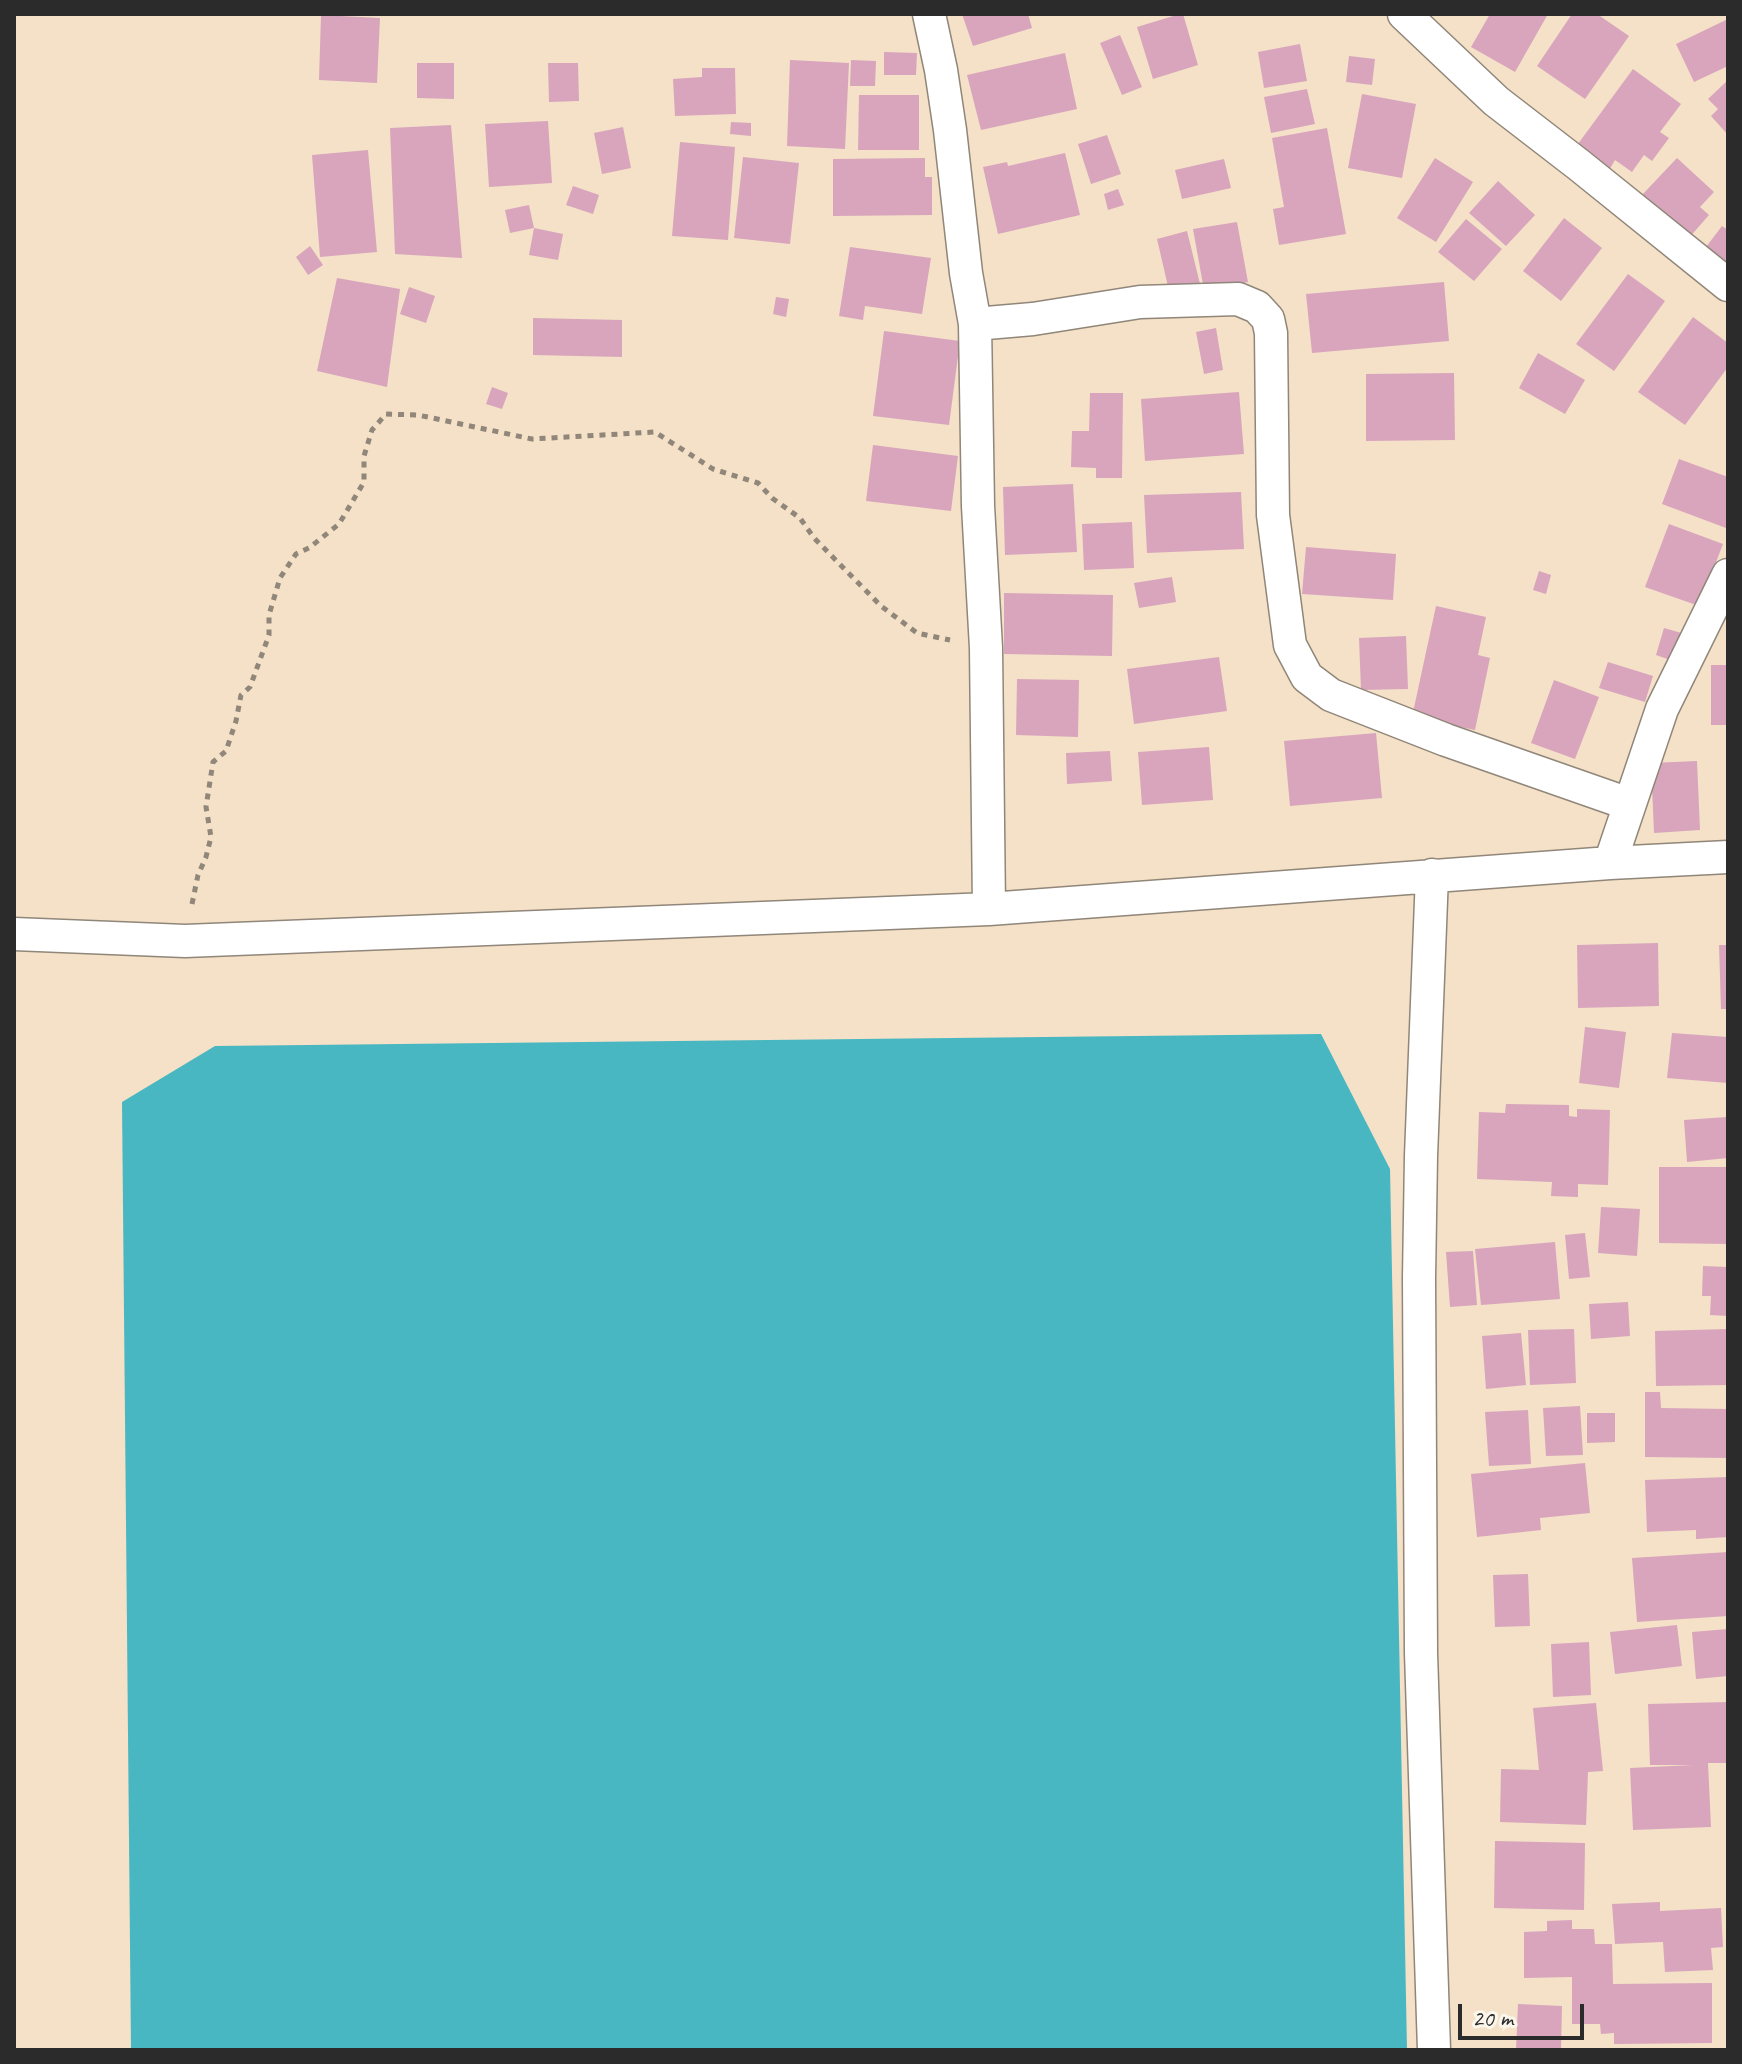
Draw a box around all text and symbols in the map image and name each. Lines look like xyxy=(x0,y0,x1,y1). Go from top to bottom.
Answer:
scale bar xyxy=(1462,1988,1588,2038)
text: 20 m xyxy=(1472,2003,1513,2033)

